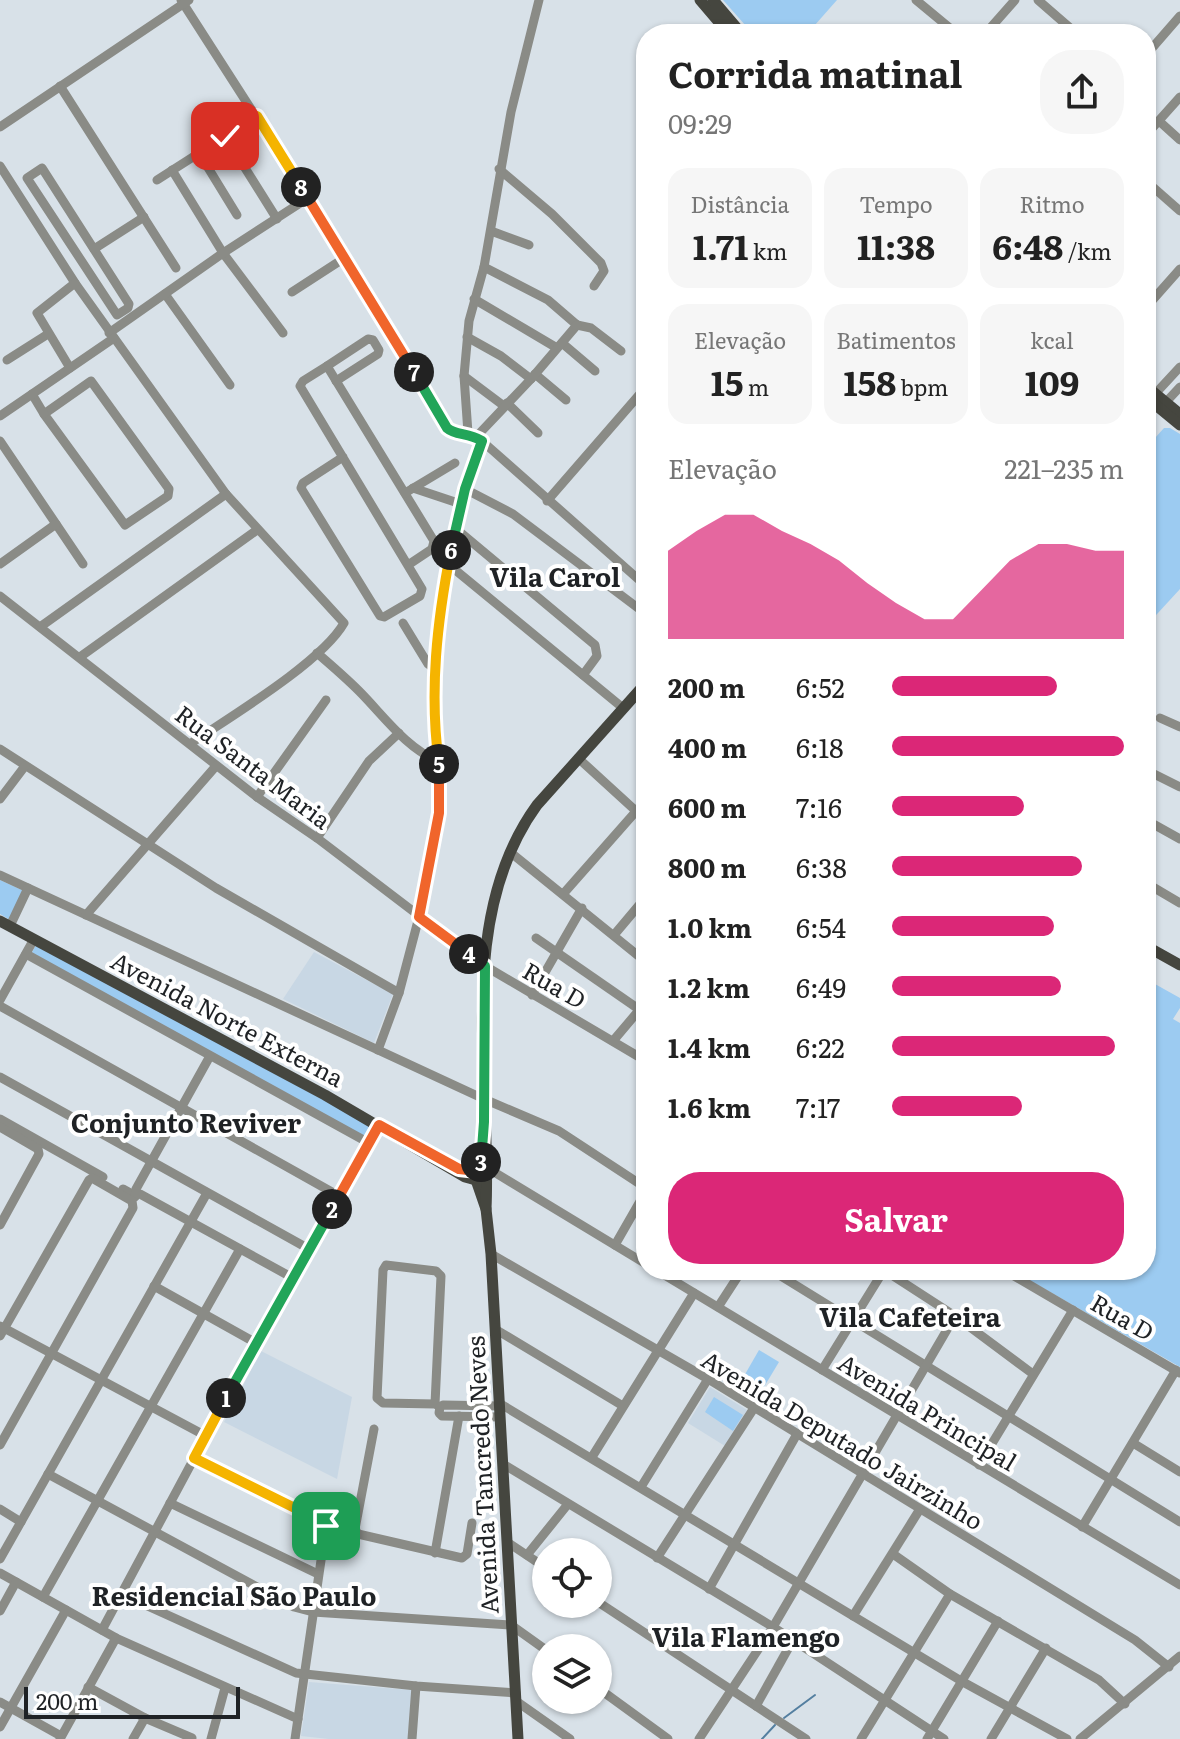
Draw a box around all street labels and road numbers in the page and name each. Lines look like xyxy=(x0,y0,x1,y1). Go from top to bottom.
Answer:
street label: Rua Santa Maria xyxy=(169,696,339,836)
street label: Avenida Norte Externa xyxy=(105,942,351,1094)
street label: Rua D xyxy=(517,952,593,1016)
street label: Rua D xyxy=(1085,1284,1161,1348)
street label: Avenida Tancredo Neves xyxy=(456,1335,506,1615)
street label: Avenida Deputado Jairzinho xyxy=(696,1341,990,1537)
street label: Avenida Principal xyxy=(832,1344,1024,1478)

